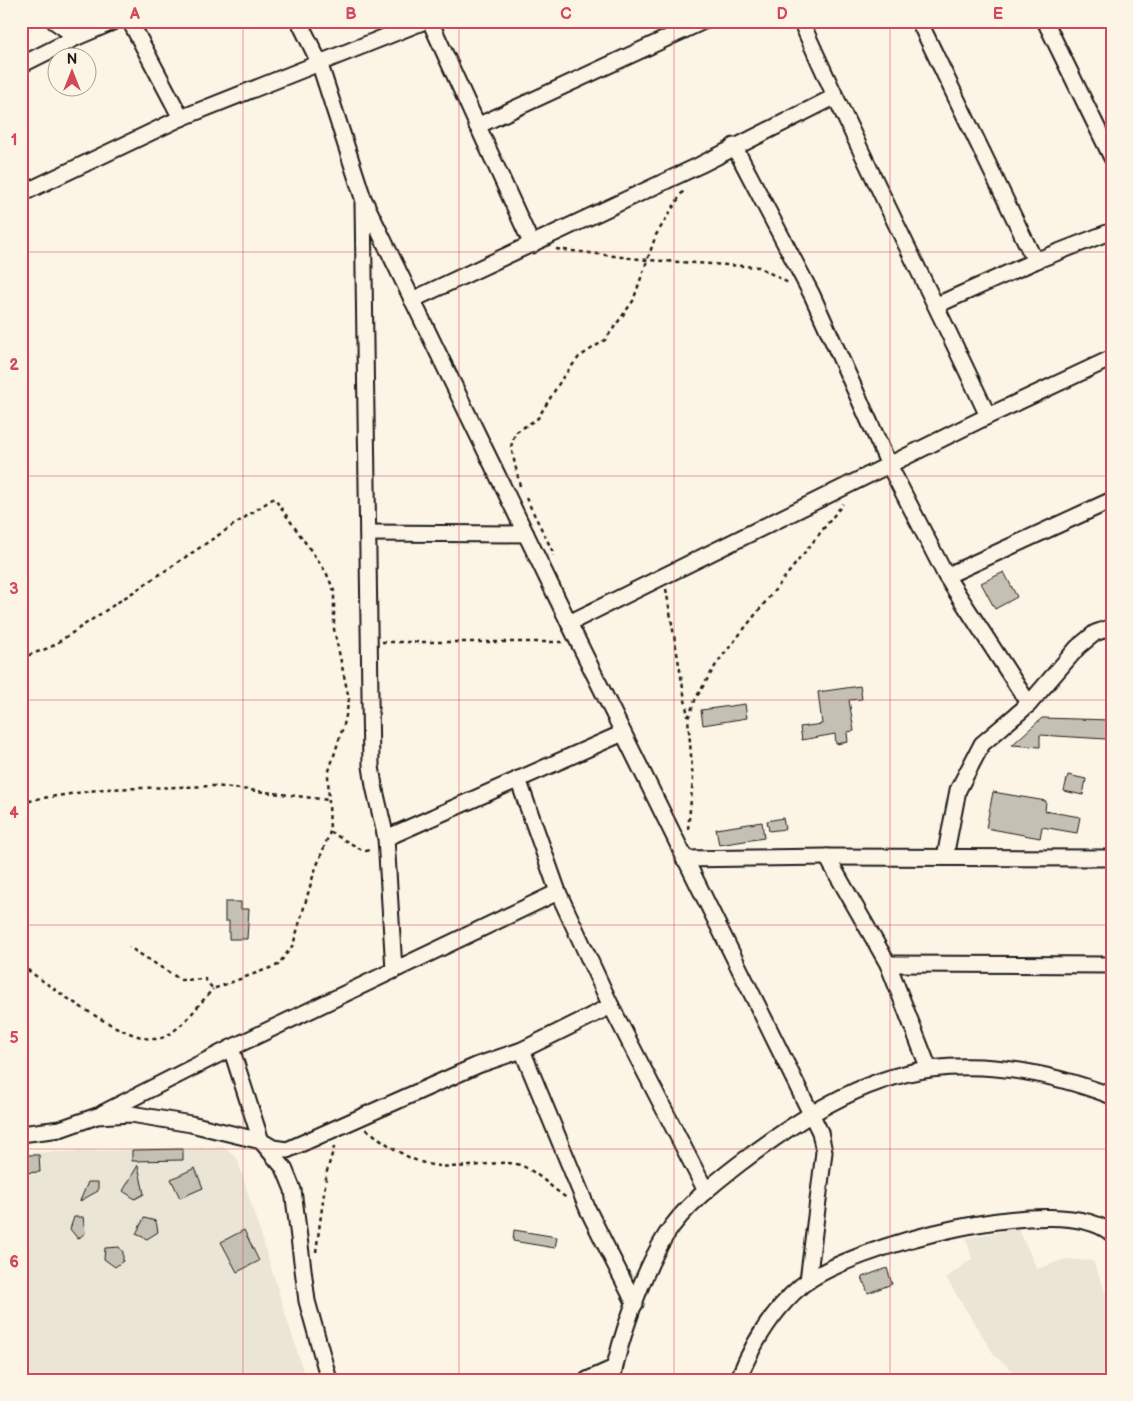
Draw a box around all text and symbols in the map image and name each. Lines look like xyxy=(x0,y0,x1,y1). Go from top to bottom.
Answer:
text: A xyxy=(129,5,140,24)
text: B xyxy=(345,5,357,24)
text: C xyxy=(560,5,572,24)
text: D xyxy=(776,5,788,24)
text: E xyxy=(993,5,1003,24)
north arrow xyxy=(48,48,98,98)
text: N xyxy=(67,51,77,68)
text: 1 xyxy=(11,131,17,150)
text: 2 xyxy=(9,356,19,375)
text: 3 xyxy=(9,580,19,599)
text: 4 xyxy=(9,804,19,823)
text: 5 xyxy=(9,1029,19,1048)
text: 6 xyxy=(9,1253,19,1272)

